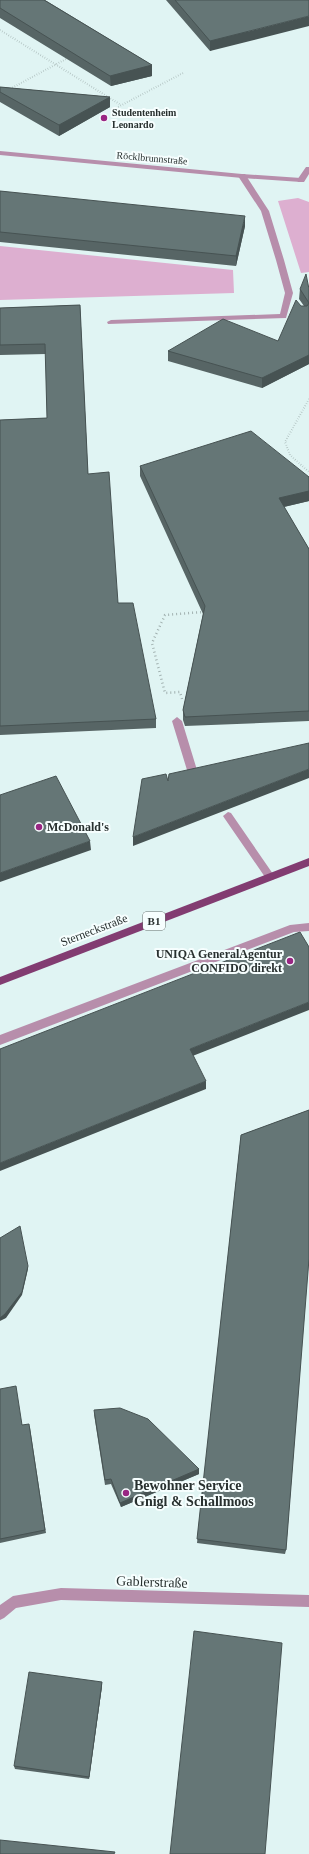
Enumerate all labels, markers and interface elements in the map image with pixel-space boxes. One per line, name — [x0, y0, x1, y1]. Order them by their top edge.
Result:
place label: Studentenheim Leonardo — [112, 107, 177, 130]
marker: Studentenheim Leonardo — [99, 113, 109, 123]
street label: Röcklbrunnstraße — [116, 149, 188, 167]
place label: McDonald's — [47, 820, 109, 834]
marker: McDonald's — [34, 822, 44, 832]
street label: Sterneckstraße — [59, 911, 129, 949]
road number: B1 — [143, 912, 165, 930]
place label: UNIQA GeneralAgentur CONFIDO direkt — [156, 947, 283, 975]
marker: UNIQA GeneralAgentur CONFIDO direkt — [285, 956, 295, 966]
place label: Bewohner Service Gnigl & Schallmoos — [134, 1478, 254, 1509]
marker: Bewohner Service Gnigl & Schallmoos — [121, 1488, 131, 1498]
street label: Gablerstraße — [116, 1573, 188, 1591]

